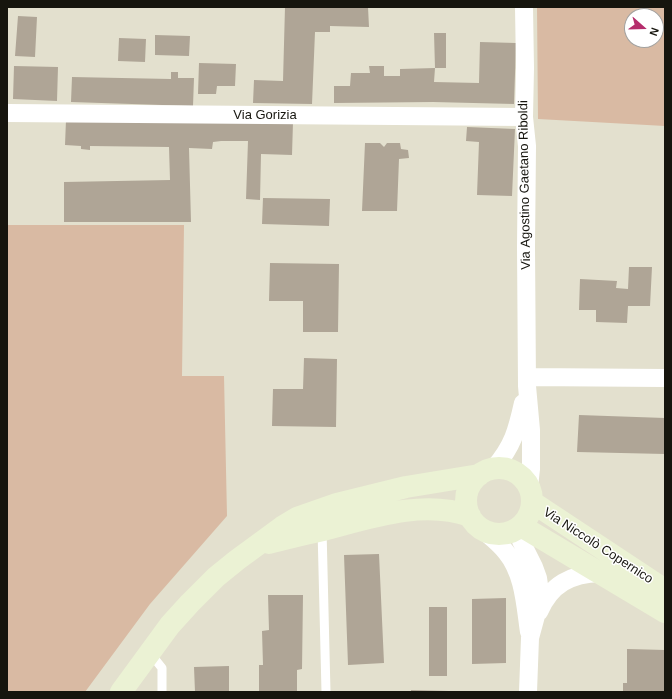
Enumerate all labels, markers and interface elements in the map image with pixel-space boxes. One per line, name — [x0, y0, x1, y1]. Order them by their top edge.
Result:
north arrow — [624, 8, 664, 48]
text: N — [647, 26, 661, 38]
street label: Via Agostino Gaetano Riboldi — [516, 100, 534, 270]
street label: Via Gorizia — [233, 107, 297, 123]
street label: Via Niccolò Copernico — [540, 505, 656, 587]

